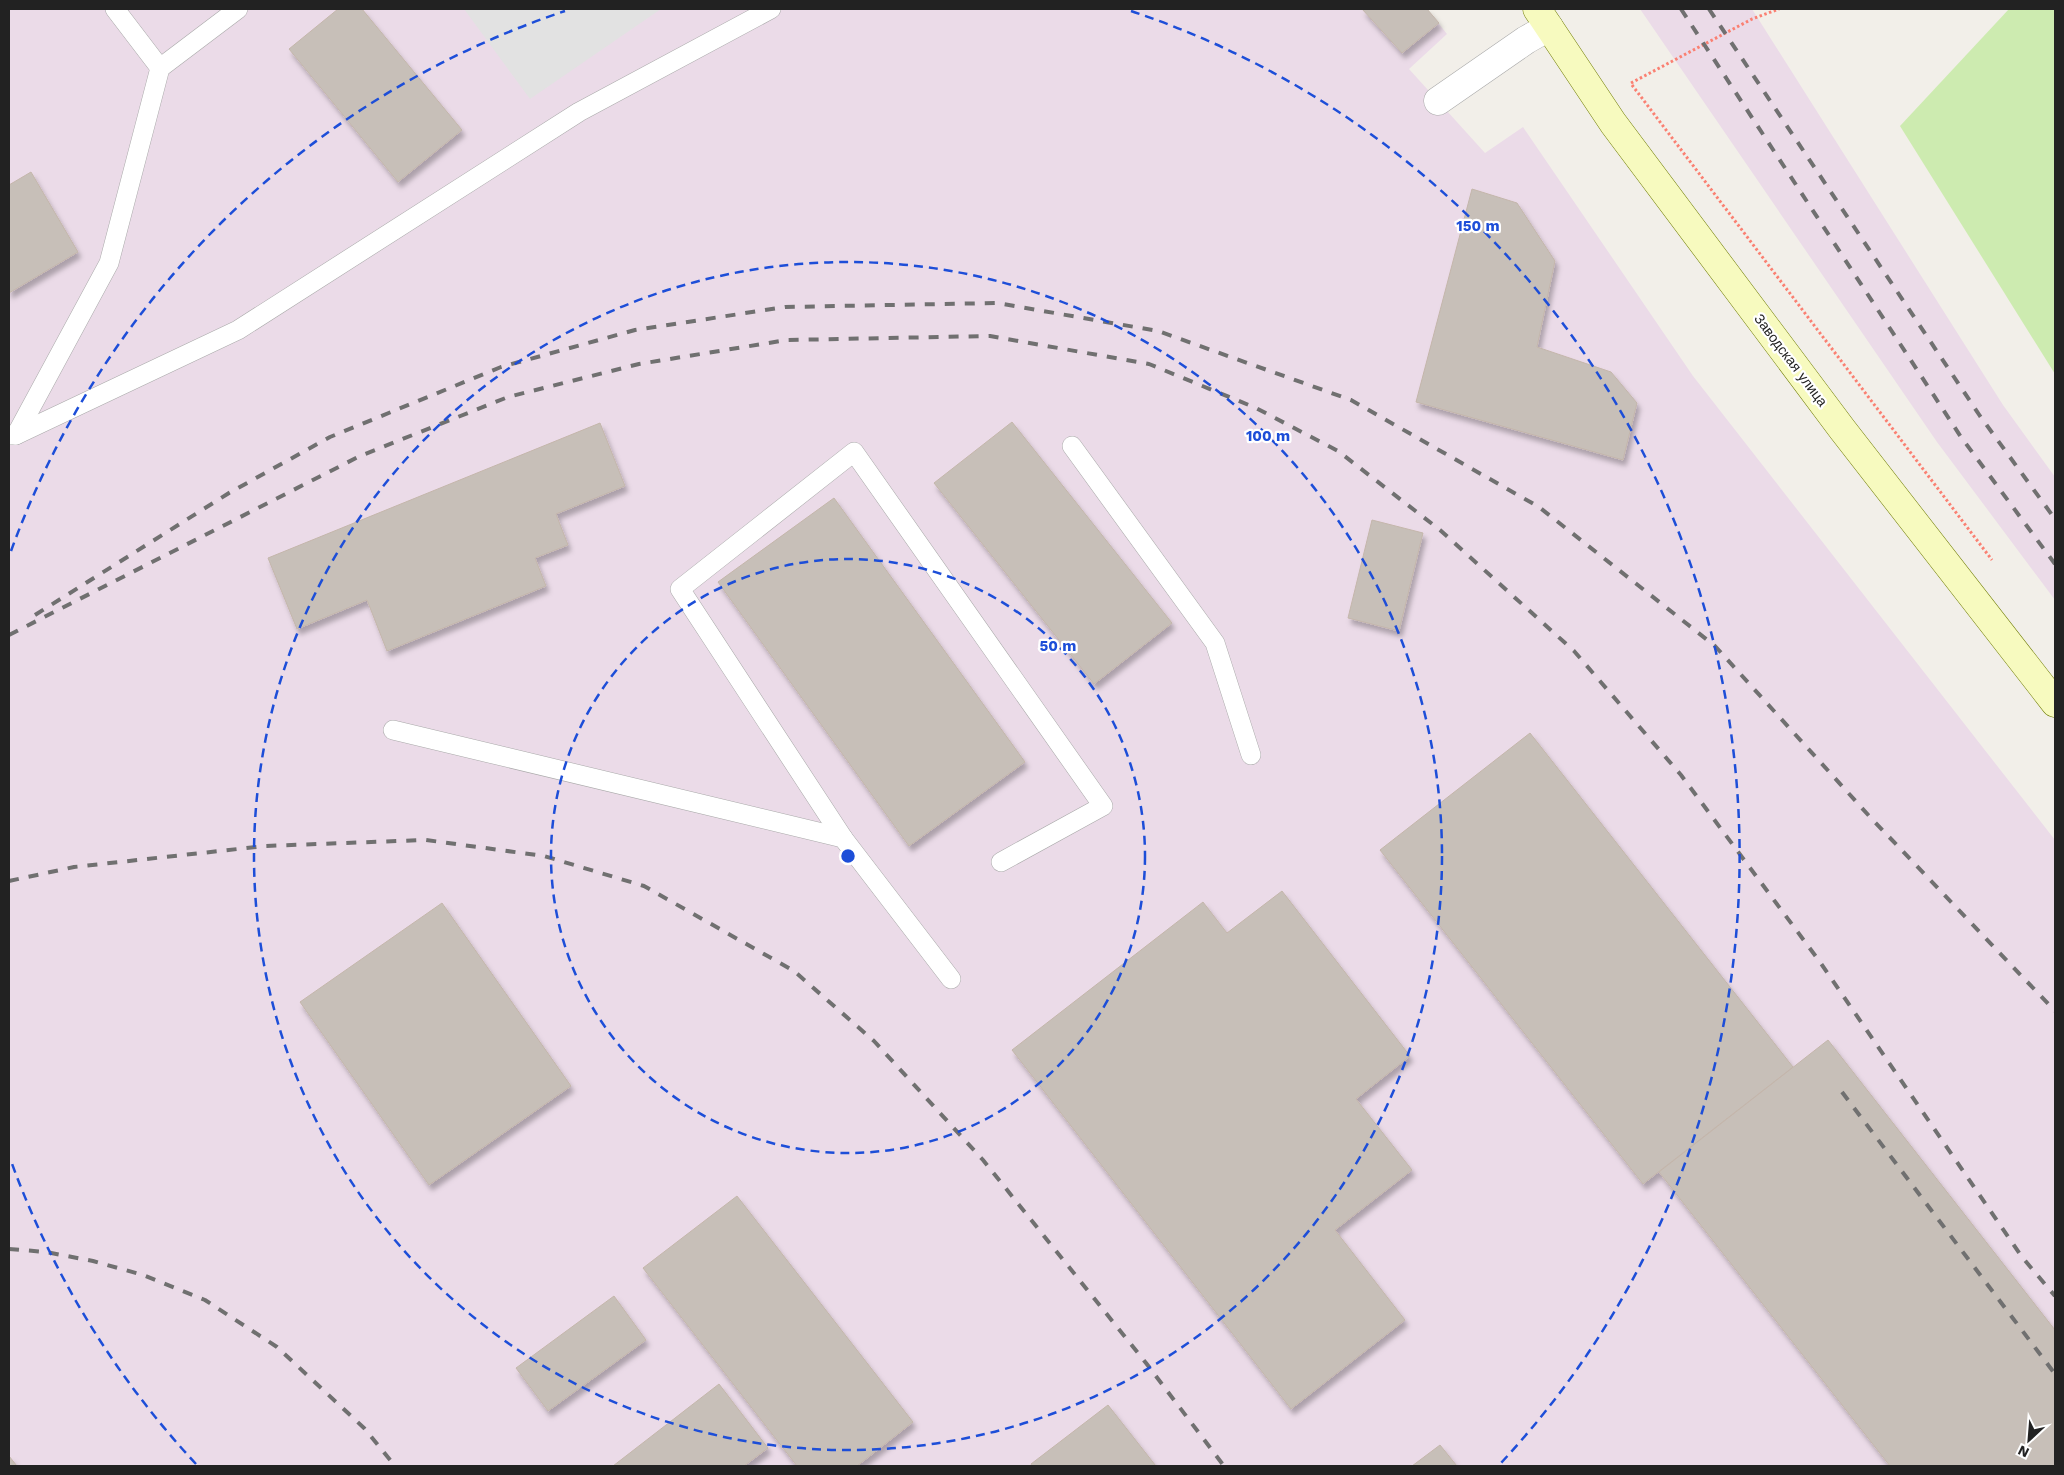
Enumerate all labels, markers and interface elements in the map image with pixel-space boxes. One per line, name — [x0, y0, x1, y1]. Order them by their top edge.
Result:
text: 150 m — [1456, 217, 1500, 235]
street label: Заводская улица — [1751, 311, 1831, 409]
text: 100 m — [1246, 427, 1290, 445]
text: 50 m — [1040, 637, 1076, 655]
centre of rings — [839, 847, 857, 865]
north arrow — [2004, 1415, 2054, 1465]
text: N — [2015, 1442, 2031, 1461]

